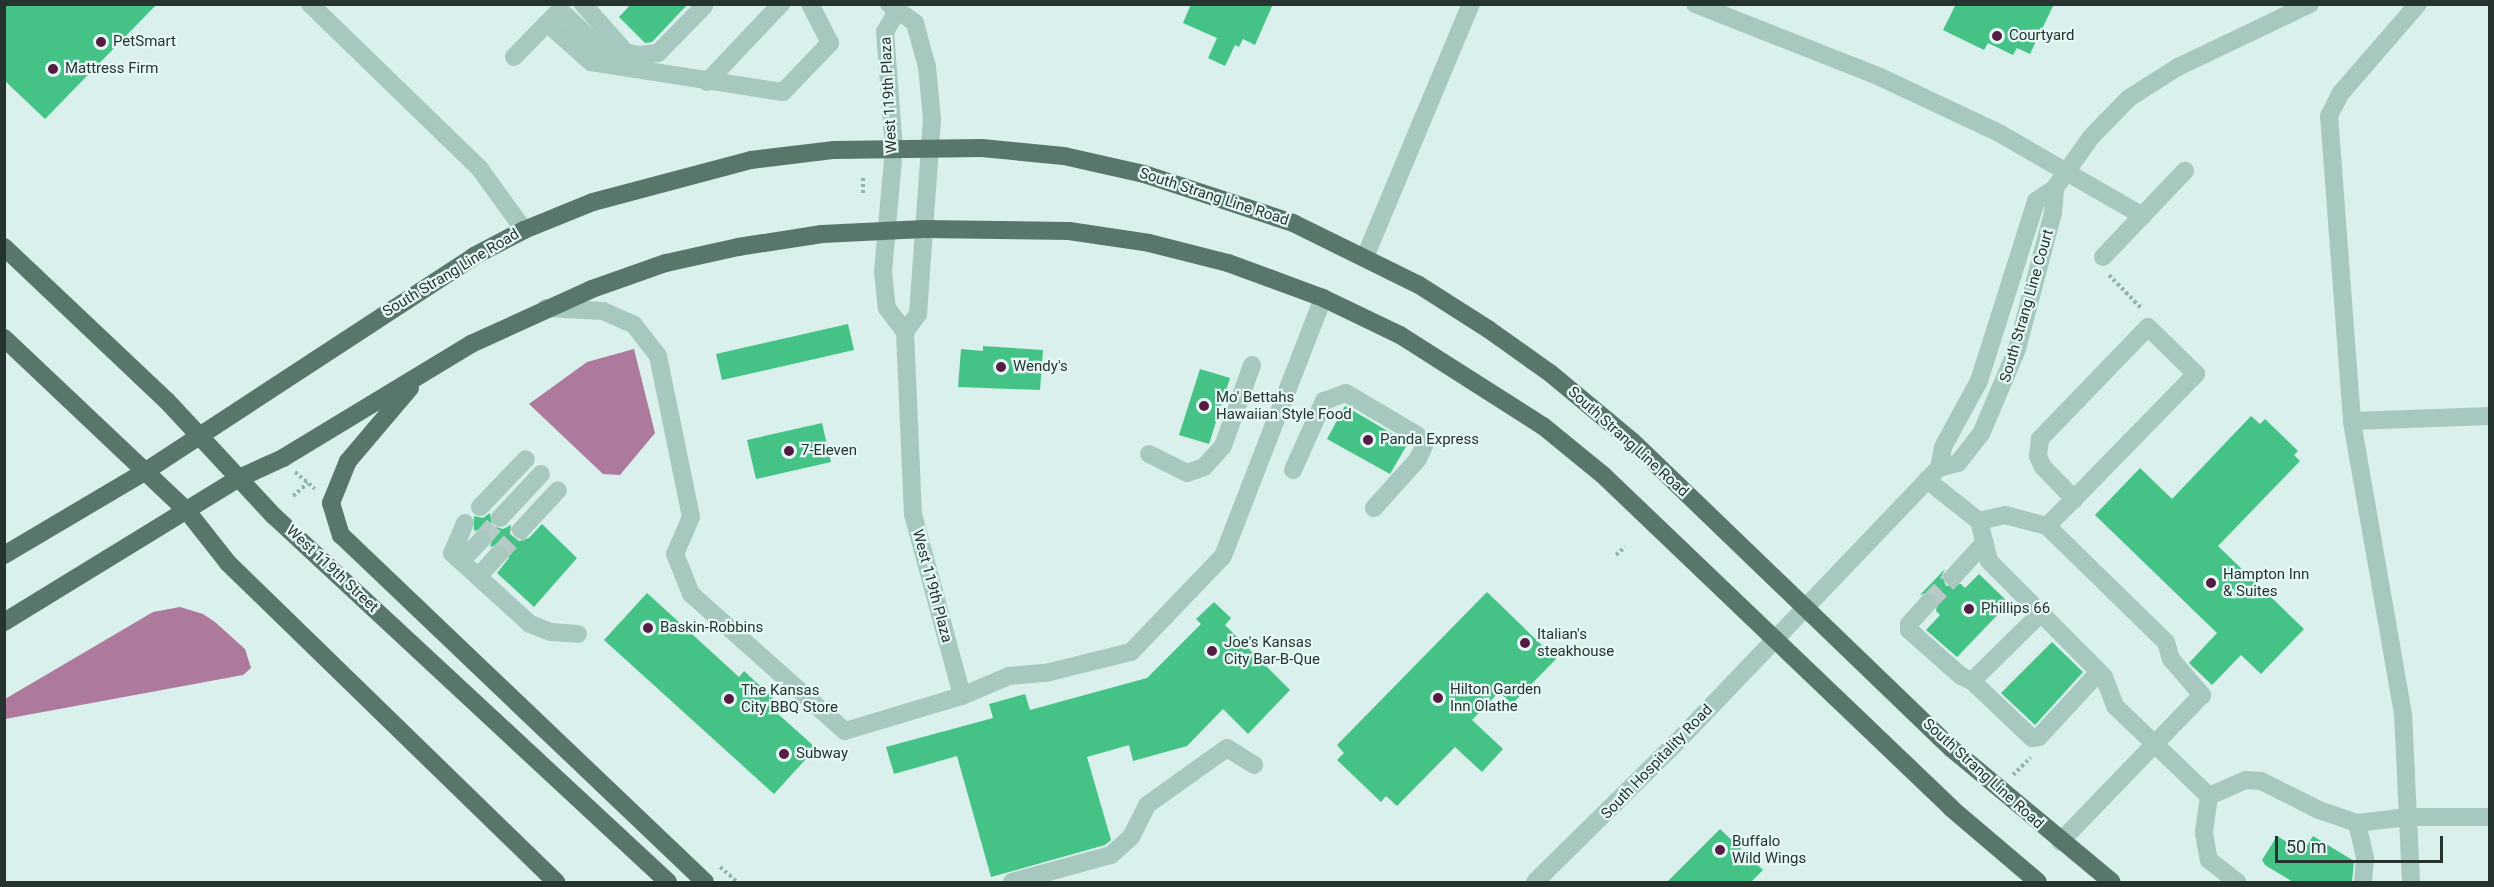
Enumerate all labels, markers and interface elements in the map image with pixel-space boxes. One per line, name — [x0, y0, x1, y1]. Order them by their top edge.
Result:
place label: Courtyard — [2009, 27, 2074, 45]
marker: Courtyard — [1990, 29, 2004, 43]
place label: PetSmart — [113, 33, 176, 51]
marker: PetSmart — [94, 35, 108, 49]
street label: West 119th Plaza — [877, 36, 901, 154]
place label: Mattress Firm — [65, 60, 158, 78]
marker: Mattress Firm — [46, 62, 60, 76]
street label: South Strang Line Road — [1137, 164, 1291, 230]
street label: South Strang Line Road — [380, 225, 522, 321]
street label: South Strang Line Court — [1997, 227, 2057, 385]
place label: Wendy's — [1013, 358, 1068, 376]
marker: Wendy's — [994, 360, 1008, 374]
street label: South Strang Line Road — [1564, 383, 1692, 501]
place label: Mo' Bettahs Hawaiian Style Food — [1216, 388, 1352, 423]
marker: Mo' Bettahs Hawaiian Style Food — [1197, 399, 1211, 413]
place label: Panda Express — [1380, 431, 1479, 449]
marker: Panda Express — [1361, 433, 1375, 447]
place label: 7-Eleven — [801, 442, 857, 460]
marker: 7-Eleven — [782, 444, 796, 458]
street label: West 119th Street — [282, 522, 382, 616]
street label: West 119th Plaza — [908, 527, 956, 645]
place label: Hampton Inn & Suites — [2223, 565, 2309, 600]
marker: Hampton Inn & Suites — [2204, 576, 2218, 590]
place label: Phillips 66 — [1981, 600, 2050, 618]
marker: Phillips 66 — [1962, 602, 1976, 616]
place label: Baskin-Robbins — [660, 619, 763, 637]
marker: Baskin-Robbins — [641, 621, 655, 635]
place label: Italian's steakhouse — [1537, 625, 1614, 660]
place label: Joe's Kansas City Bar-B-Que — [1224, 633, 1320, 668]
marker: Italian's steakhouse — [1518, 636, 1532, 650]
marker: Joe's Kansas City Bar-B-Que — [1205, 644, 1219, 658]
place label: Hilton Garden Inn Olathe — [1450, 680, 1541, 715]
place label: The Kansas City BBQ Store — [741, 681, 838, 716]
marker: Hilton Garden Inn Olathe — [1431, 691, 1445, 705]
marker: The Kansas City BBQ Store — [722, 692, 736, 706]
street label: South Hospitality Road — [1598, 701, 1716, 823]
street label: South Strang Line Road — [1919, 715, 2047, 833]
place label: Subway — [796, 745, 848, 763]
marker: Subway — [777, 747, 791, 761]
scale bar — [2278, 824, 2446, 862]
place label: Buffalo Wild Wings — [1732, 832, 1806, 867]
text: 50 m — [2286, 836, 2326, 857]
marker: Buffalo Wild Wings — [1713, 843, 1727, 857]

